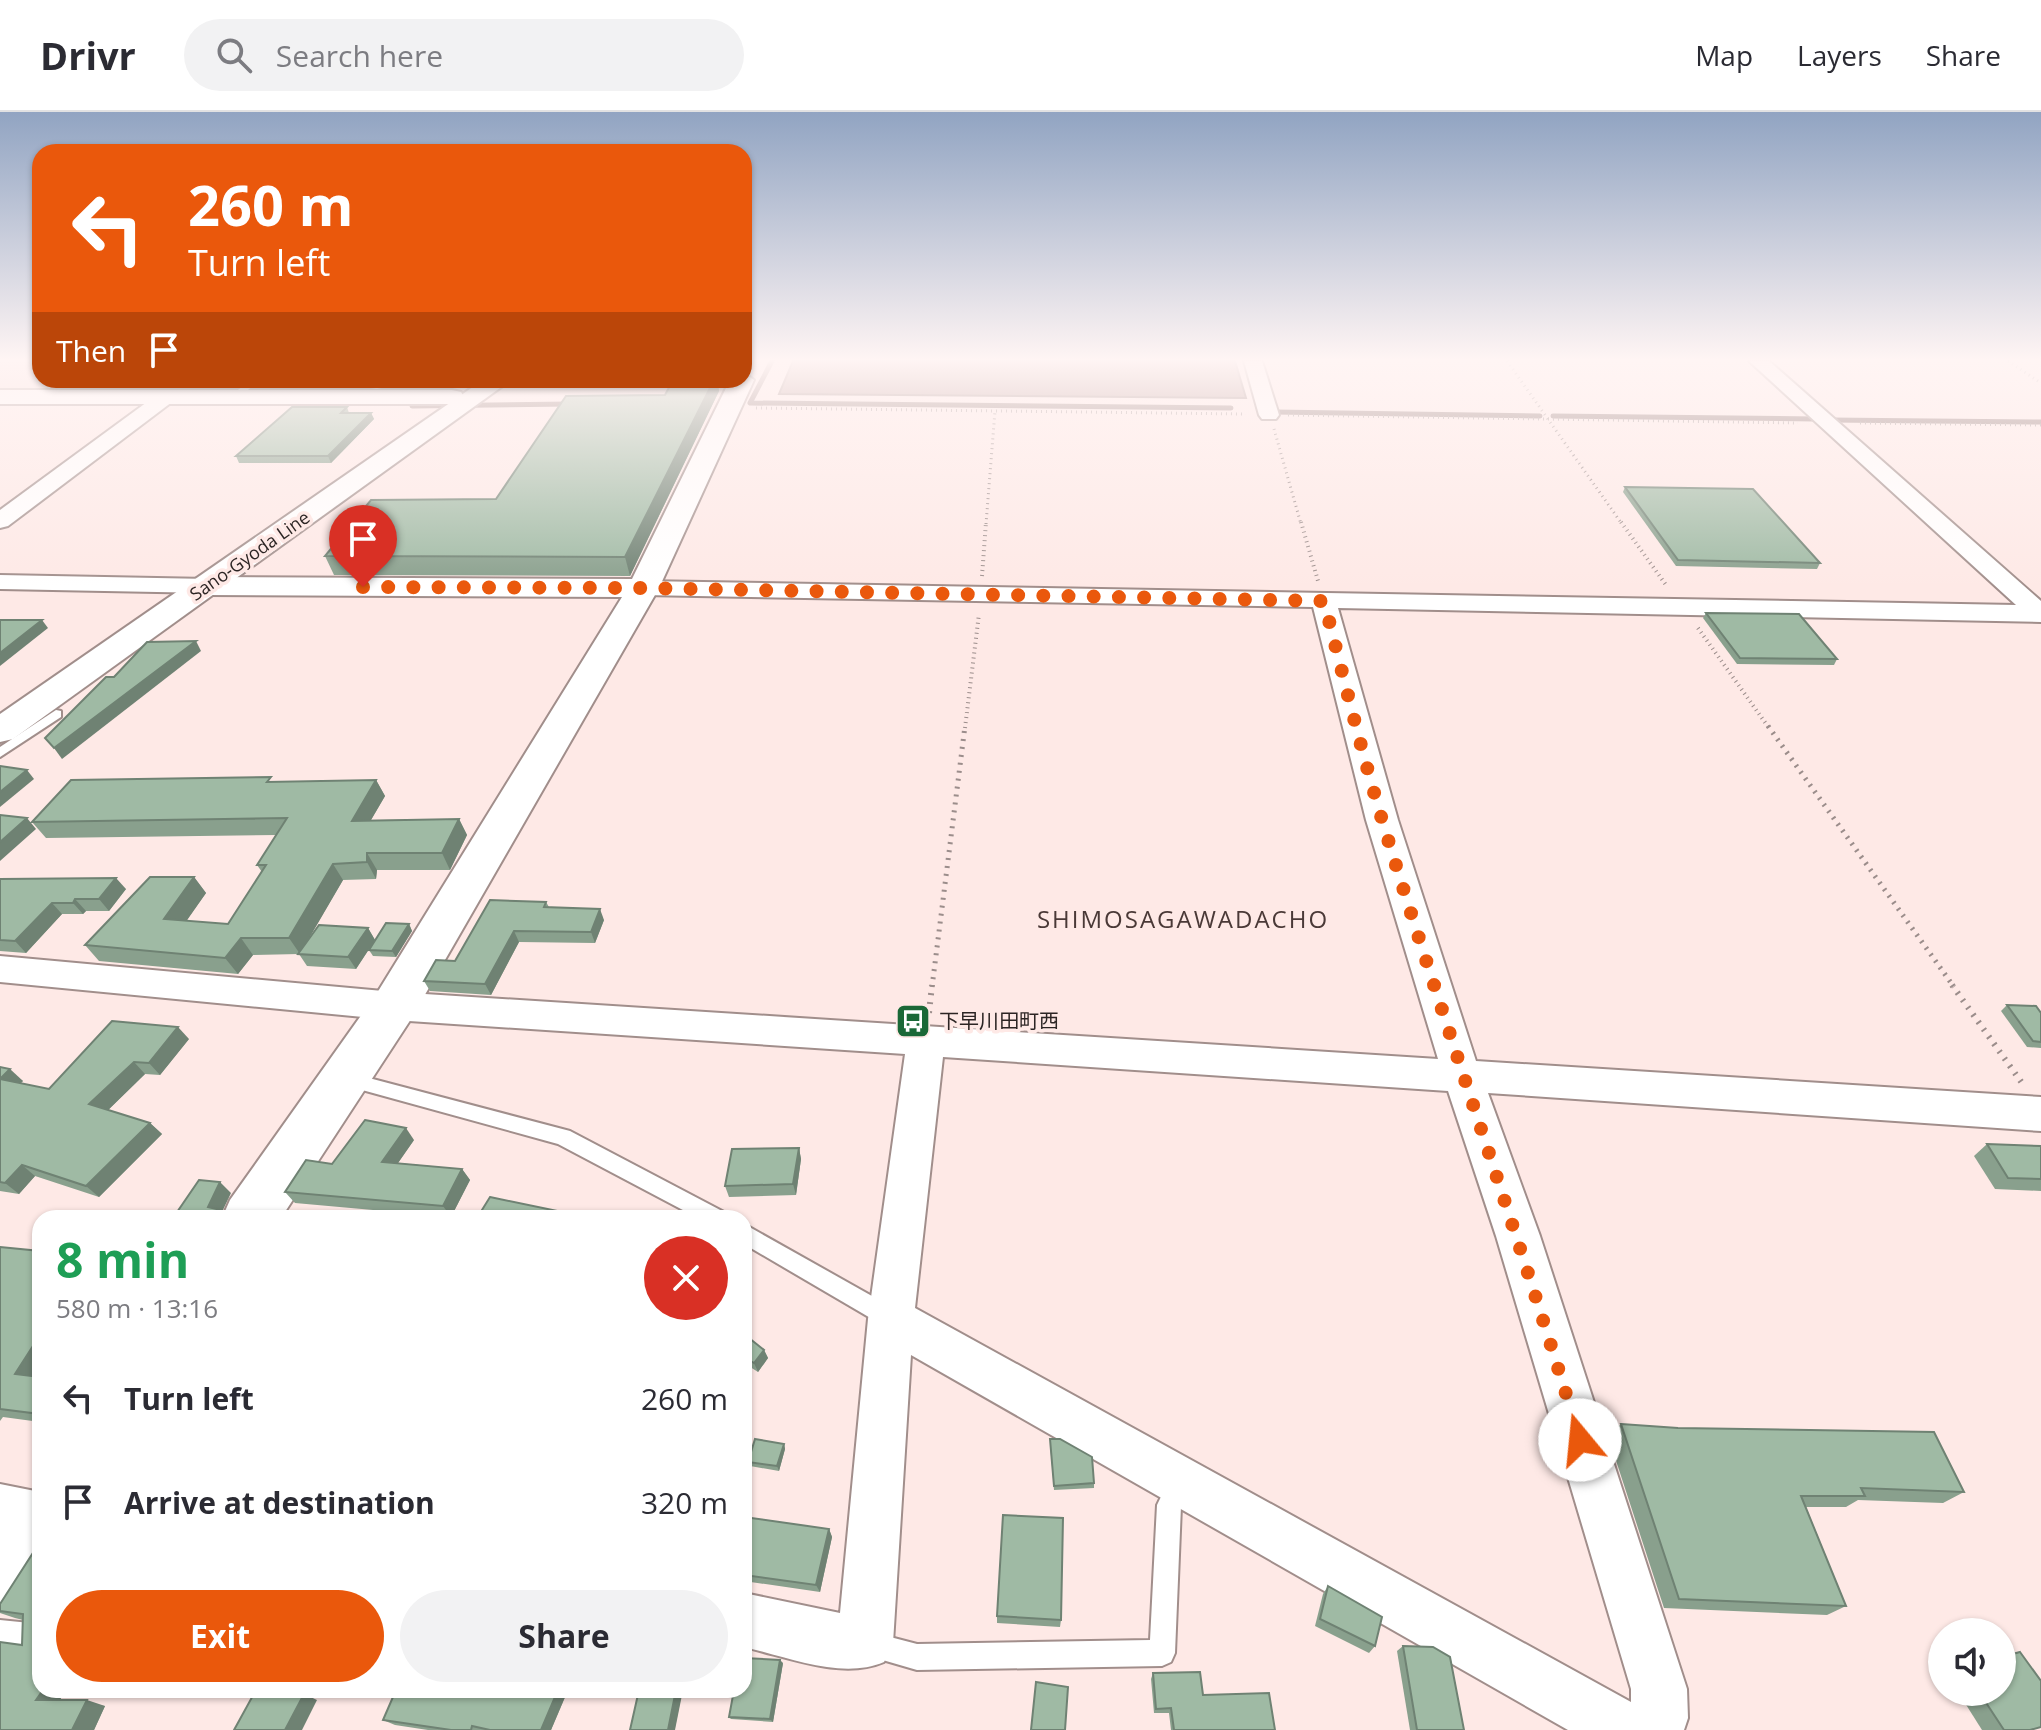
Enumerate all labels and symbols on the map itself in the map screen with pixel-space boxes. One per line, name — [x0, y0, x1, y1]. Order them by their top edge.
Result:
street label: Sano-Gyoda Line — [185, 505, 314, 606]
pin — [329, 505, 397, 587]
district label: SHIMOSAGAWADACHO — [1037, 902, 1329, 935]
bus stop icon: 下早川田町西 — [894, 1002, 932, 1040]
place label: 下早川田町西 — [939, 1007, 1059, 1034]
position arrow — [1538, 1398, 1622, 1482]

